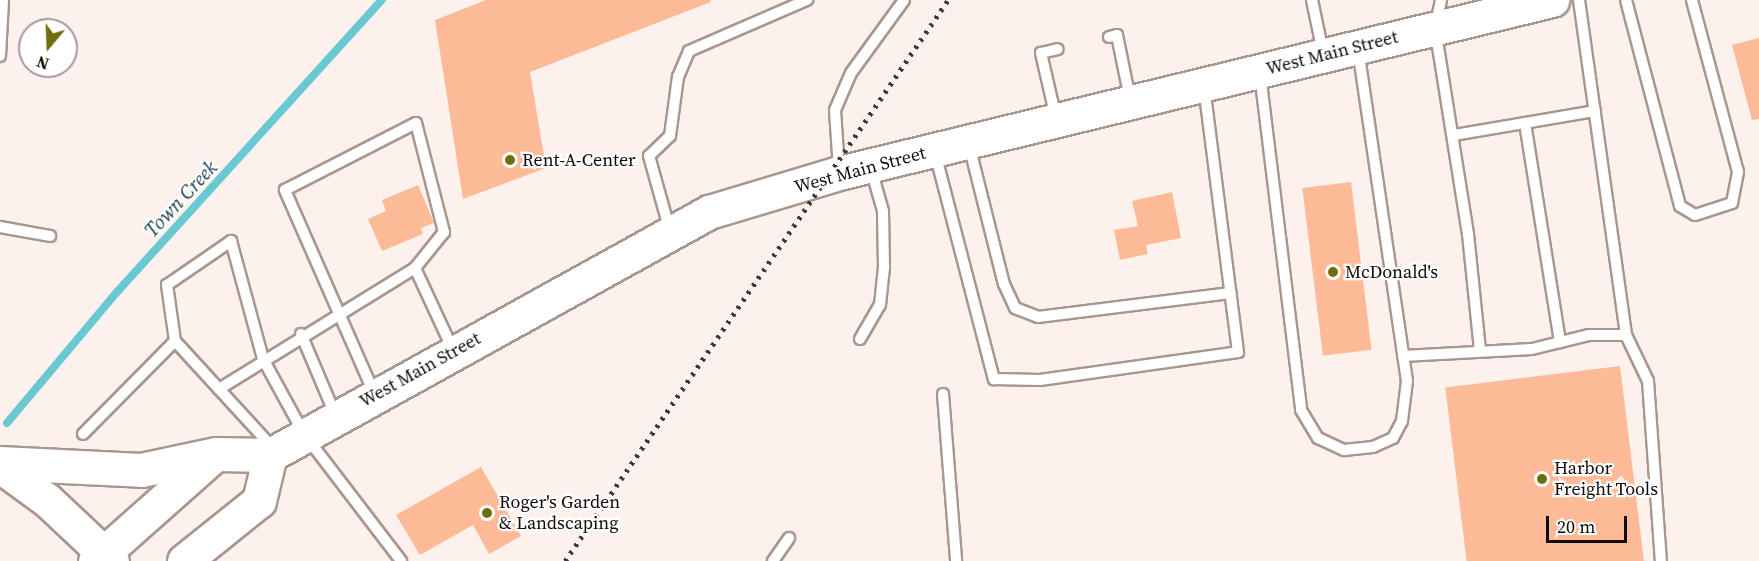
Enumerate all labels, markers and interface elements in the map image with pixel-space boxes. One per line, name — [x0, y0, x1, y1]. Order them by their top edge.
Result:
north arrow — [18, 18, 78, 78]
street label: West Main Street — [1264, 26, 1400, 80]
text: N — [34, 51, 52, 75]
street label: West Main Street — [792, 142, 928, 198]
place label: Rent-A-Center — [522, 149, 636, 171]
marker: Rent-A-Center — [503, 153, 517, 167]
water label: Town Creek — [140, 156, 222, 242]
place label: McDonald's — [1345, 261, 1438, 283]
marker: McDonald's — [1326, 265, 1340, 279]
street label: West Main Street — [356, 328, 484, 412]
place label: Harbor Freight Tools — [1554, 458, 1658, 500]
marker: Harbor Freight Tools — [1535, 472, 1549, 486]
place label: Roger's Garden & Landscaping — [499, 492, 620, 534]
scale bar — [1549, 504, 1630, 542]
marker: Roger's Garden & Landscaping — [480, 506, 494, 520]
text: 20 m — [1557, 514, 1595, 539]

